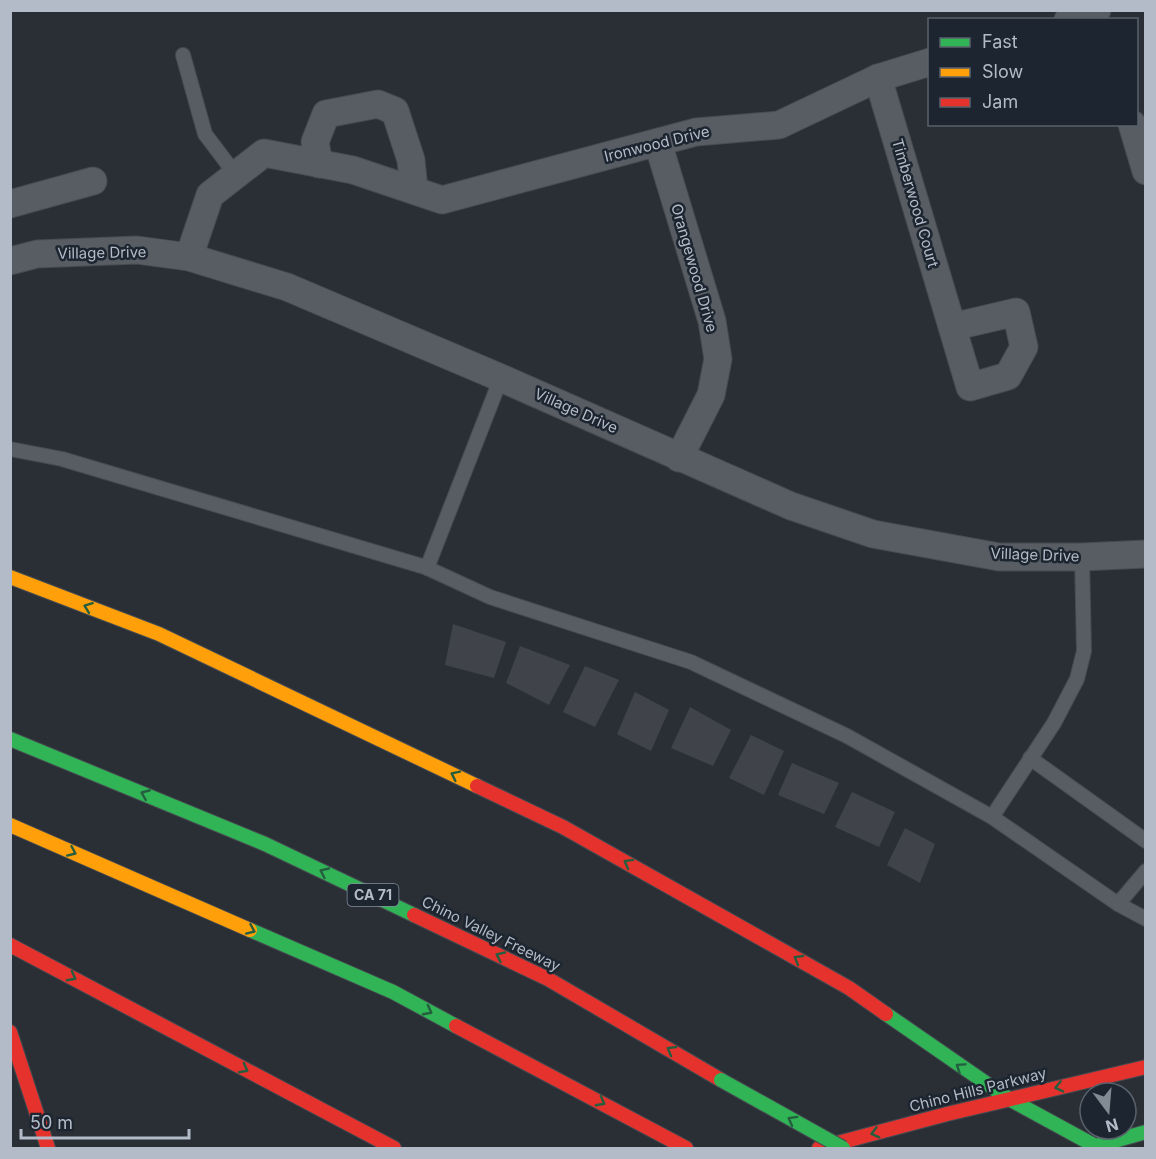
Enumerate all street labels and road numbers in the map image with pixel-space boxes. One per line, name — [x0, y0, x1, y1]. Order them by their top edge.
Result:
street label: Ironwood Drive — [602, 121, 712, 166]
street label: Timberwood Court — [888, 136, 943, 270]
street label: Orangewood Drive — [667, 201, 722, 334]
street label: Village Drive — [57, 242, 147, 263]
street label: Village Drive — [532, 384, 621, 437]
street label: Village Drive — [990, 543, 1080, 566]
road number: CA 71 — [348, 884, 398, 906]
street label: Chino Valley Freeway — [419, 892, 564, 976]
street label: Chino Hills Parkway — [907, 1063, 1049, 1116]

